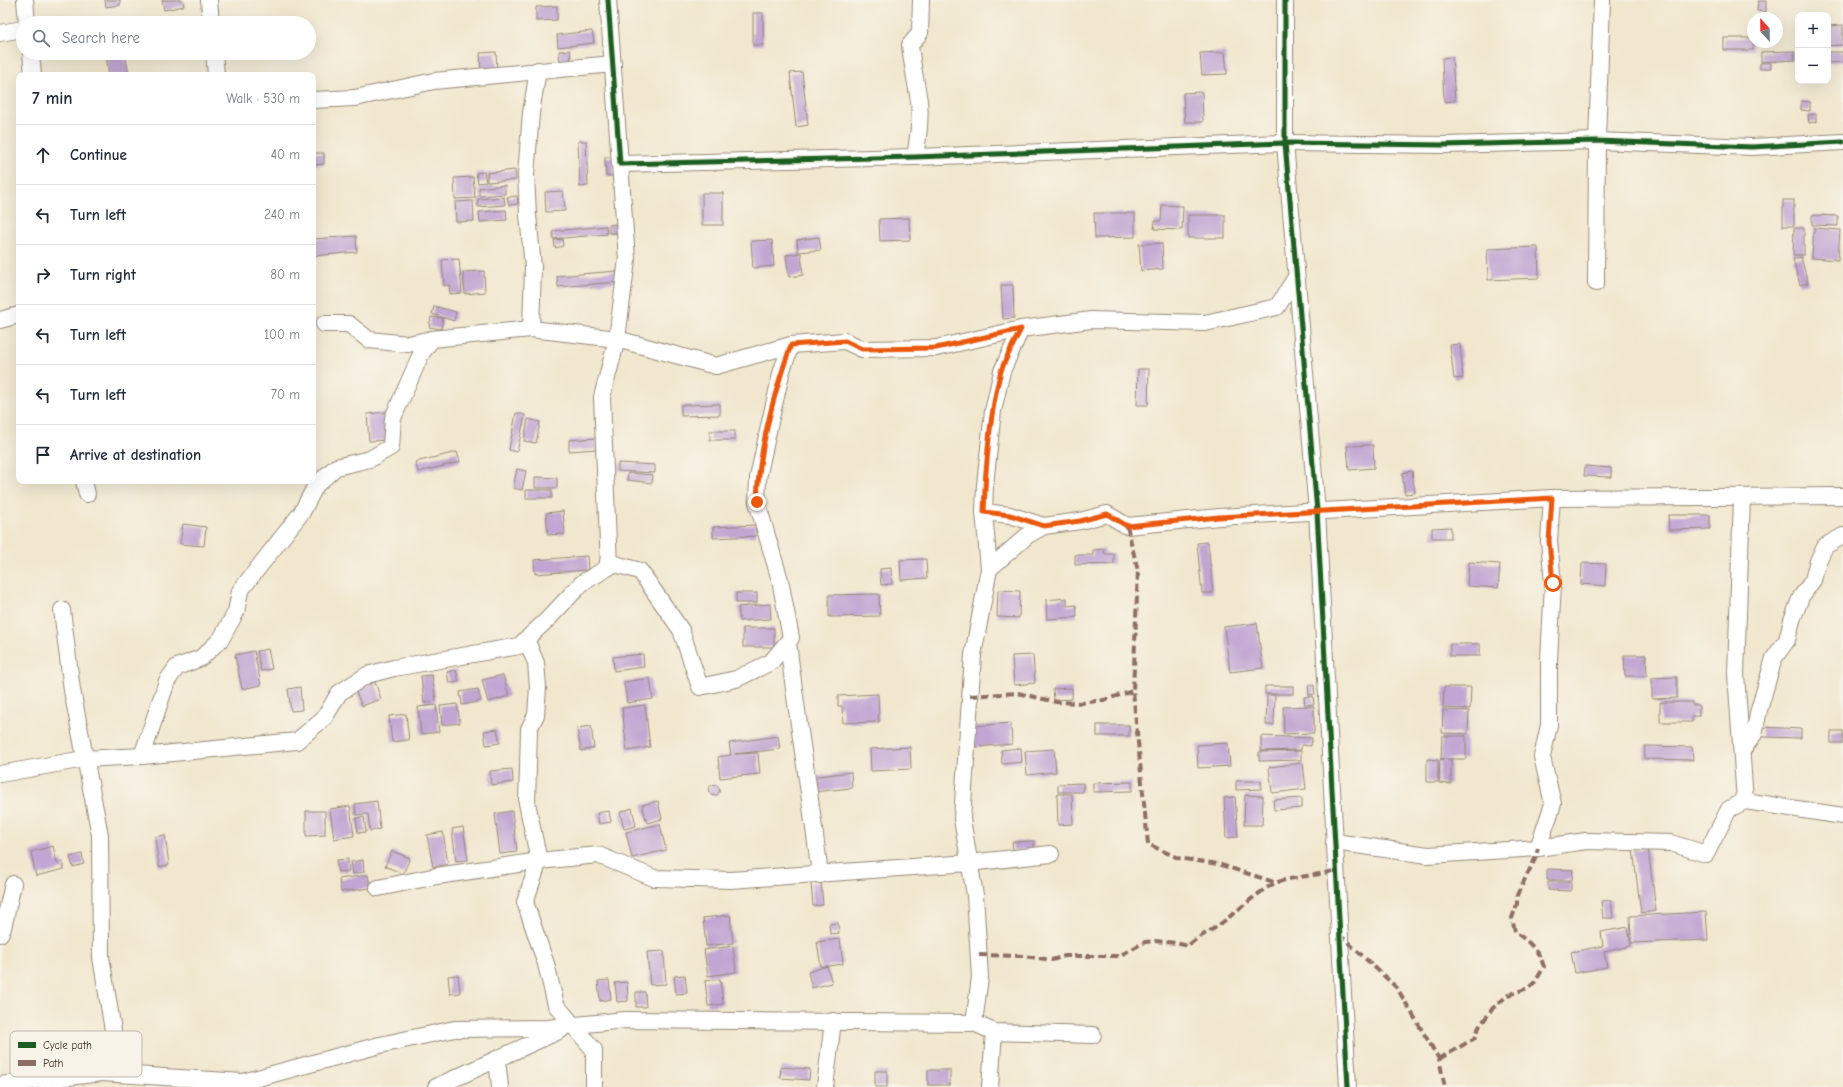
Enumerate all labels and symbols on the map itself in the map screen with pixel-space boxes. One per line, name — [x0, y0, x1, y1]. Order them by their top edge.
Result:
north arrow — [1747, 12, 1783, 48]
route end — [748, 493, 766, 511]
route start — [1544, 574, 1562, 592]
legend — [10, 1031, 142, 1077]
text: Cycle path — [43, 1039, 92, 1052]
text: Path — [43, 1057, 64, 1070]

